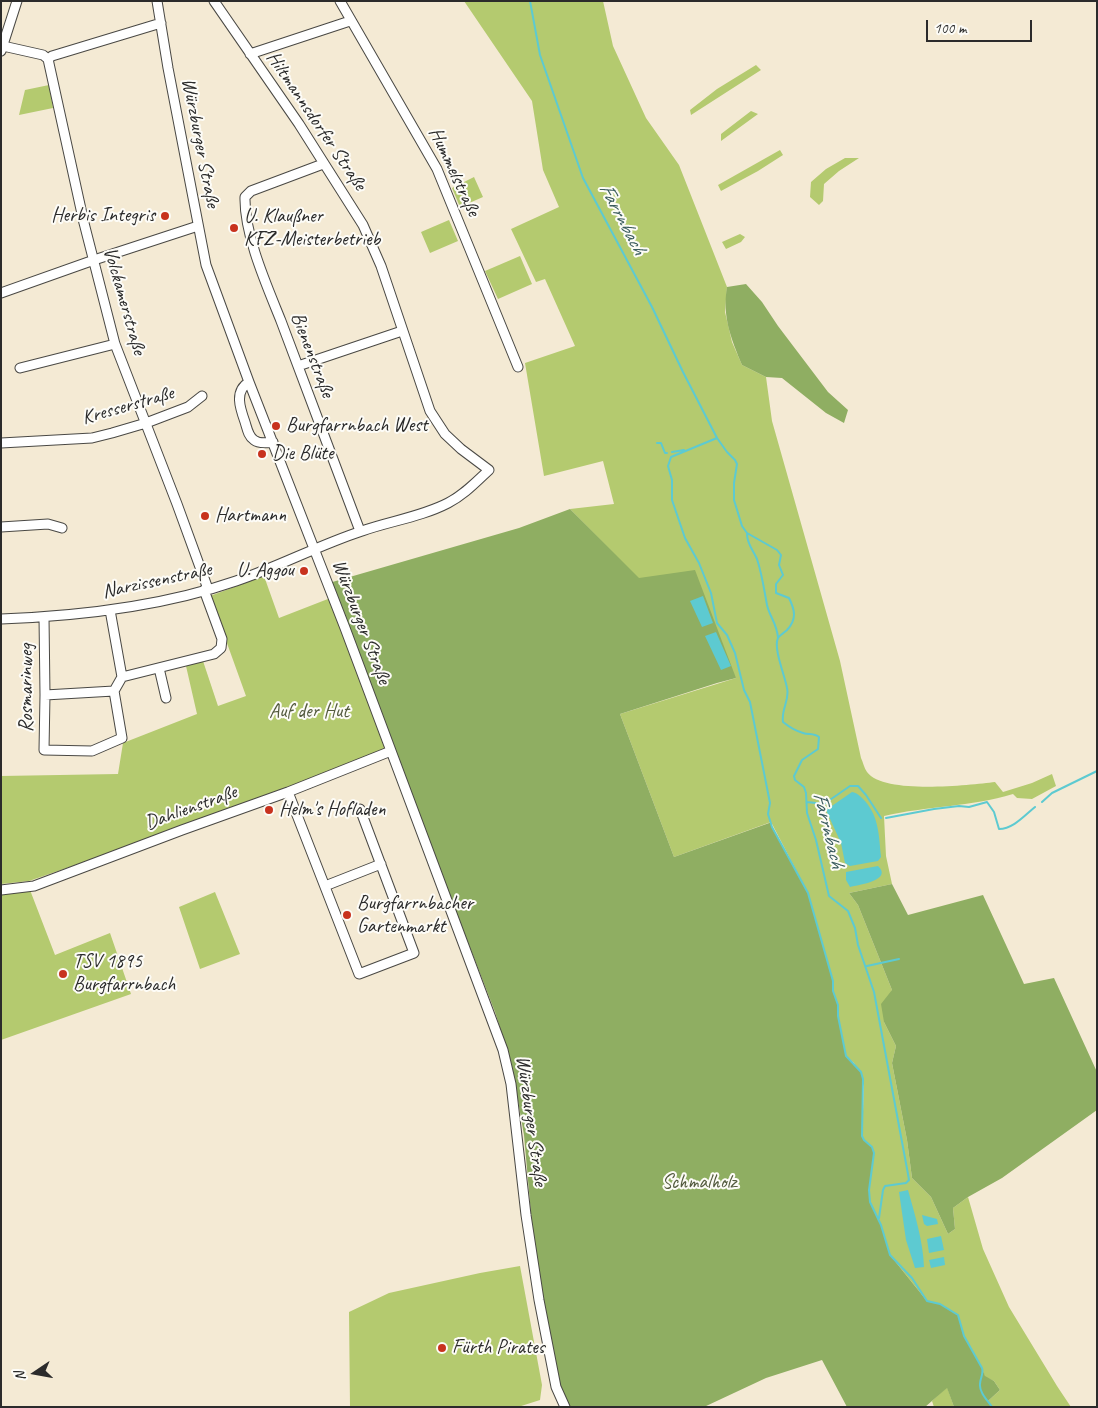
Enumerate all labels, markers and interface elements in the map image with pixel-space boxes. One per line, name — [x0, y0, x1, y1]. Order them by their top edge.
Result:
scale bar — [928, 10, 1034, 42]
text: 100 m — [934, 19, 966, 38]
street label: Hiltmannsdorfer Straße — [261, 47, 371, 195]
street label: Würzburger Straße — [176, 76, 224, 210]
street label: Hummelstraße — [423, 124, 485, 220]
water label: Farrnbach — [593, 179, 651, 259]
place label: Herbis Integris — [51, 204, 155, 228]
place label: U. Klaußner KFZ-Meisterbetrieb — [244, 205, 380, 252]
marker: Herbis Integris — [159, 210, 171, 222]
marker: U. Klaußner KFZ-Meisterbetrieb — [228, 222, 240, 234]
street label: Volckamerstraße — [97, 244, 151, 358]
street label: Bienenstraße — [285, 309, 339, 401]
street label: Kresserstraße — [79, 381, 177, 431]
place label: Burgfarrnbach West — [286, 414, 428, 438]
marker: Burgfarrnbach West — [270, 420, 282, 432]
place label: Die Blüte — [272, 442, 333, 466]
marker: Die Blüte — [256, 448, 268, 460]
place label: Hartmann — [215, 504, 286, 528]
marker: Hartmann — [199, 510, 211, 522]
street label: Würzburger Straße — [326, 556, 396, 688]
street label: Narzissenstraße — [100, 558, 214, 604]
place label: U. Aggou — [237, 559, 294, 583]
marker: U. Aggou — [298, 565, 310, 577]
street label: Rosmarinweg — [15, 644, 39, 732]
park label: Auf der Hut — [269, 700, 349, 724]
street label: Dahlienstraße — [142, 780, 240, 836]
water label: Farrnbach — [806, 790, 850, 870]
place label: Helm's Hofladen — [279, 798, 385, 822]
marker: Helm's Hofladen — [263, 804, 275, 816]
place label: Burgfarrnbacher Gartenmarkt — [357, 892, 473, 939]
marker: Burgfarrnbacher Gartenmarkt — [341, 909, 353, 921]
place label: TSV 1895 Burgfarrnbach — [73, 950, 175, 997]
marker: TSV 1895 Burgfarrnbach — [57, 968, 69, 980]
street label: Würzburger Straße — [510, 1054, 552, 1188]
park label: Schmalholz — [662, 1171, 736, 1195]
place label: Fürth Pirates — [452, 1336, 545, 1360]
marker: Fürth Pirates — [436, 1342, 448, 1354]
north arrow — [10, 1348, 60, 1398]
text: N — [11, 1370, 29, 1382]

